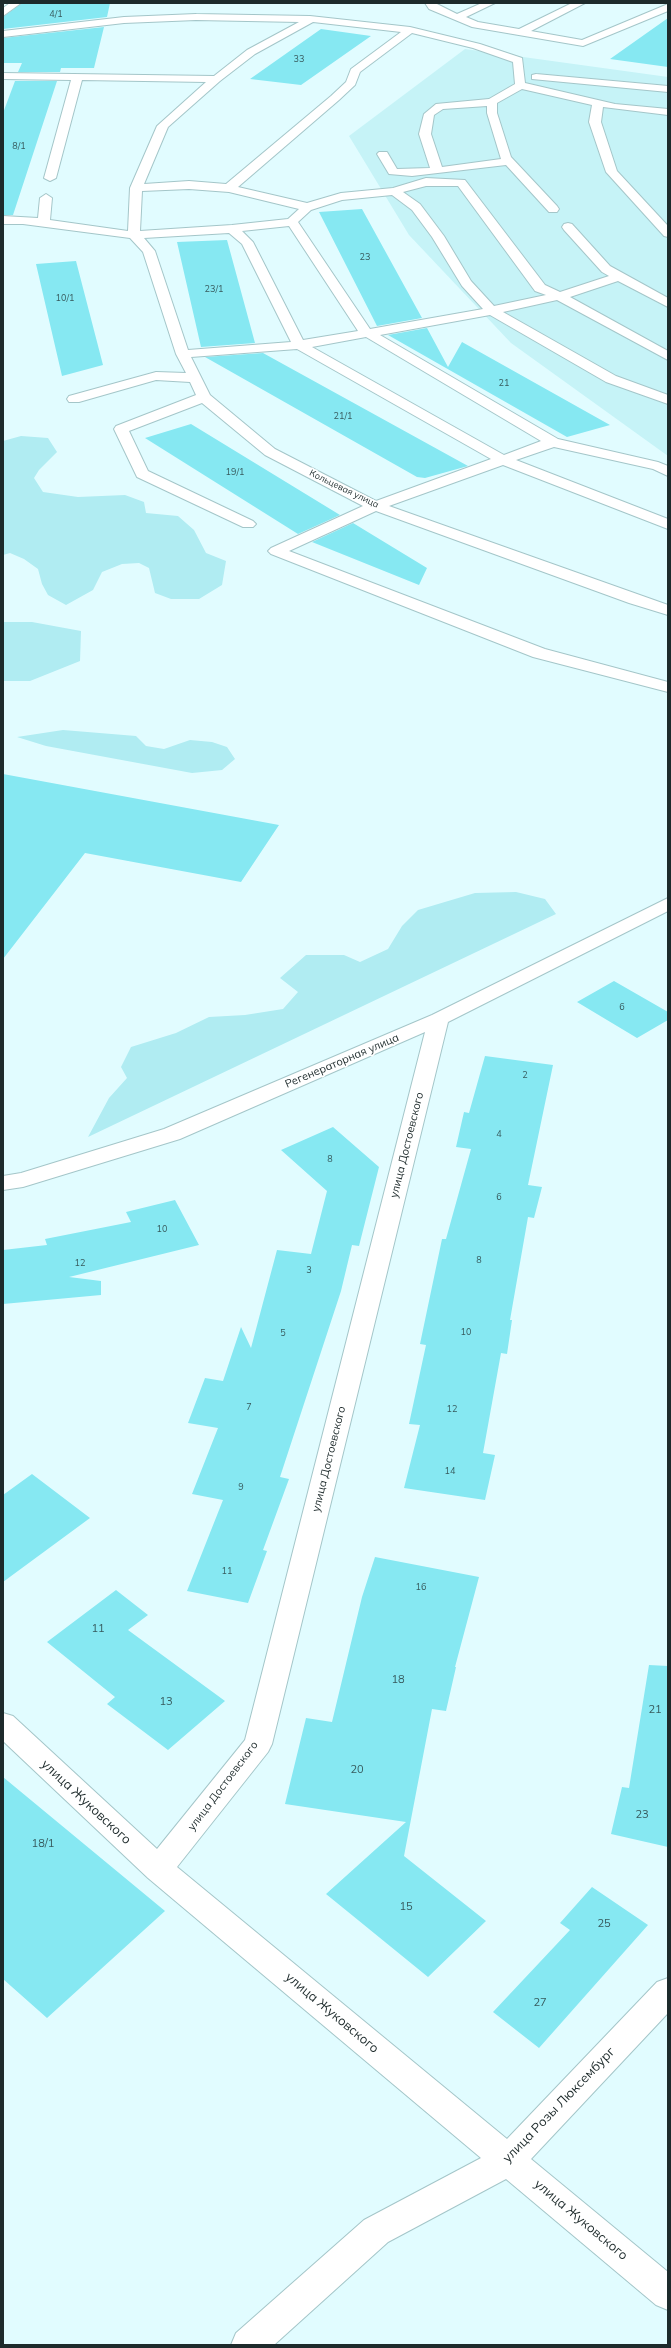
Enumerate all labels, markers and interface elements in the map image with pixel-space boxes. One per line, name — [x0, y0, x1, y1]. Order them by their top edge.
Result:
house number: 4/1 — [49, 9, 63, 19]
house number: 33 — [294, 54, 304, 64]
house number: 8/1 — [12, 141, 26, 151]
house number: 23 — [360, 252, 370, 262]
house number: 23/1 — [205, 284, 223, 294]
house number: 10/1 — [56, 293, 74, 303]
house number: 21 — [499, 378, 509, 388]
house number: 21/1 — [334, 411, 352, 421]
house number: 19/1 — [226, 467, 244, 477]
street label: Кольцевая улица — [308, 468, 380, 510]
house number: 6 — [619, 1002, 625, 1012]
street label: Регенераторная улица — [283, 1031, 401, 1091]
house number: 2 — [522, 1070, 528, 1080]
street label: улица Достоевского — [387, 1091, 427, 1199]
house number: 4 — [496, 1129, 502, 1139]
house number: 8 — [327, 1154, 333, 1164]
house number: 6 — [496, 1192, 502, 1202]
house number: 10 — [157, 1224, 167, 1234]
house number: 8 — [476, 1255, 482, 1265]
house number: 12 — [75, 1258, 85, 1268]
house number: 3 — [306, 1265, 312, 1275]
house number: 10 — [461, 1327, 471, 1337]
house number: 5 — [280, 1328, 286, 1338]
house number: 7 — [246, 1402, 252, 1412]
house number: 12 — [447, 1404, 457, 1414]
street label: улица Достоевского — [309, 1405, 349, 1513]
house number: 14 — [445, 1466, 455, 1476]
house number: 9 — [238, 1482, 244, 1492]
house number: 11 — [222, 1566, 232, 1576]
house number: 16 — [416, 1582, 426, 1592]
house number: 11 — [91, 1622, 105, 1636]
house number: 18 — [391, 1673, 405, 1687]
house number: 13 — [159, 1695, 173, 1709]
house number: 21 — [648, 1703, 662, 1717]
street label: улица Достоевского — [185, 1739, 261, 1833]
street label: улица Жуковского — [38, 1756, 134, 1848]
house number: 20 — [350, 1763, 364, 1777]
house number: 23 — [635, 1808, 649, 1822]
house number: 18/1 — [32, 1837, 54, 1851]
house number: 15 — [399, 1900, 413, 1914]
house number: 25 — [597, 1917, 611, 1931]
street label: улица Жуковского — [282, 1969, 382, 2057]
house number: 27 — [533, 1996, 547, 2010]
street label: улица Розы Люксембург — [500, 2044, 618, 2166]
street label: улица Жуковского — [531, 2176, 631, 2264]

